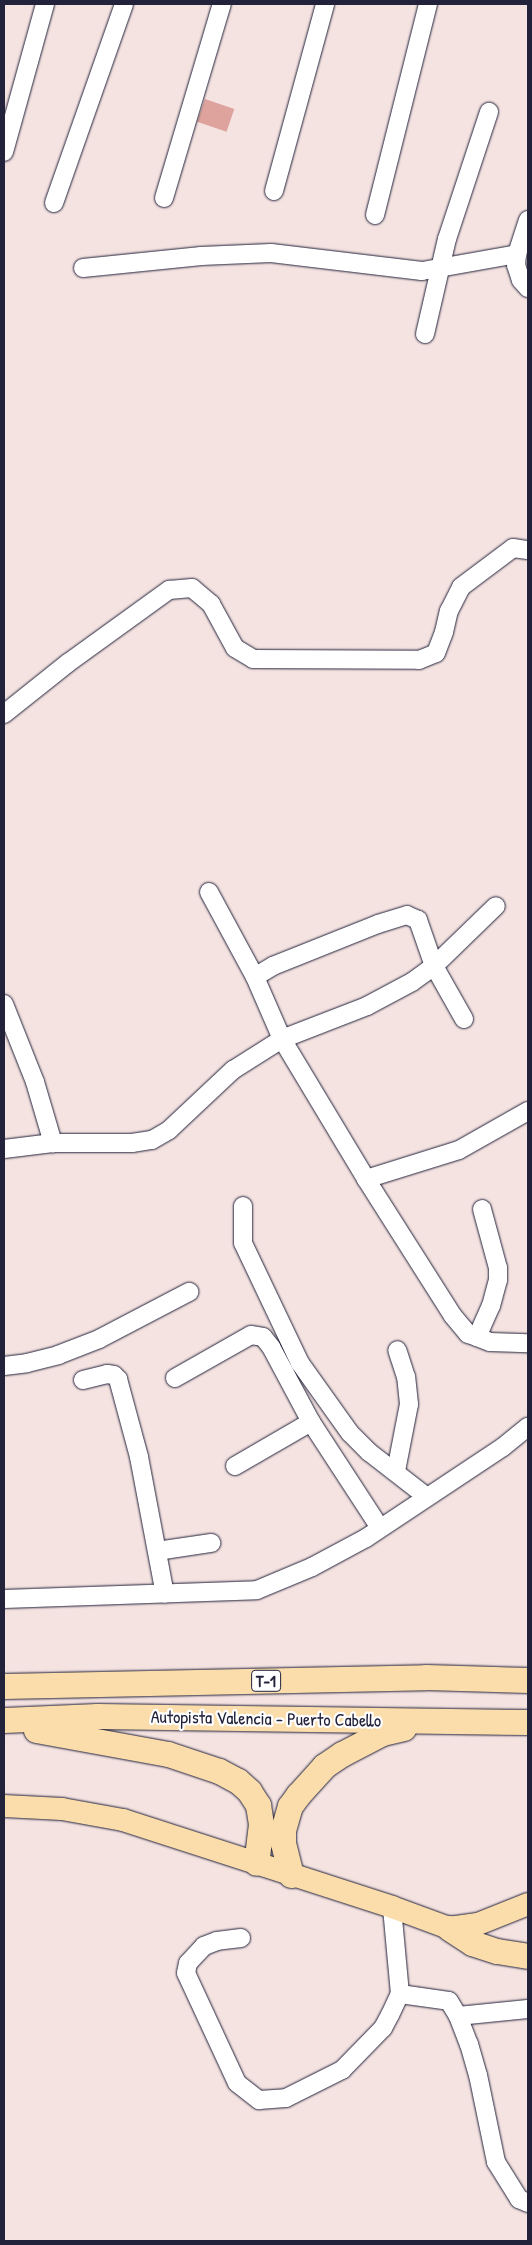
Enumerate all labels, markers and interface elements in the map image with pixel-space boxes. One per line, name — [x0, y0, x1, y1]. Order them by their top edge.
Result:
road number: T-1 — [251, 1668, 281, 1694]
street label: Autopista Valencia - Puerto Cabello — [151, 1706, 381, 1732]

